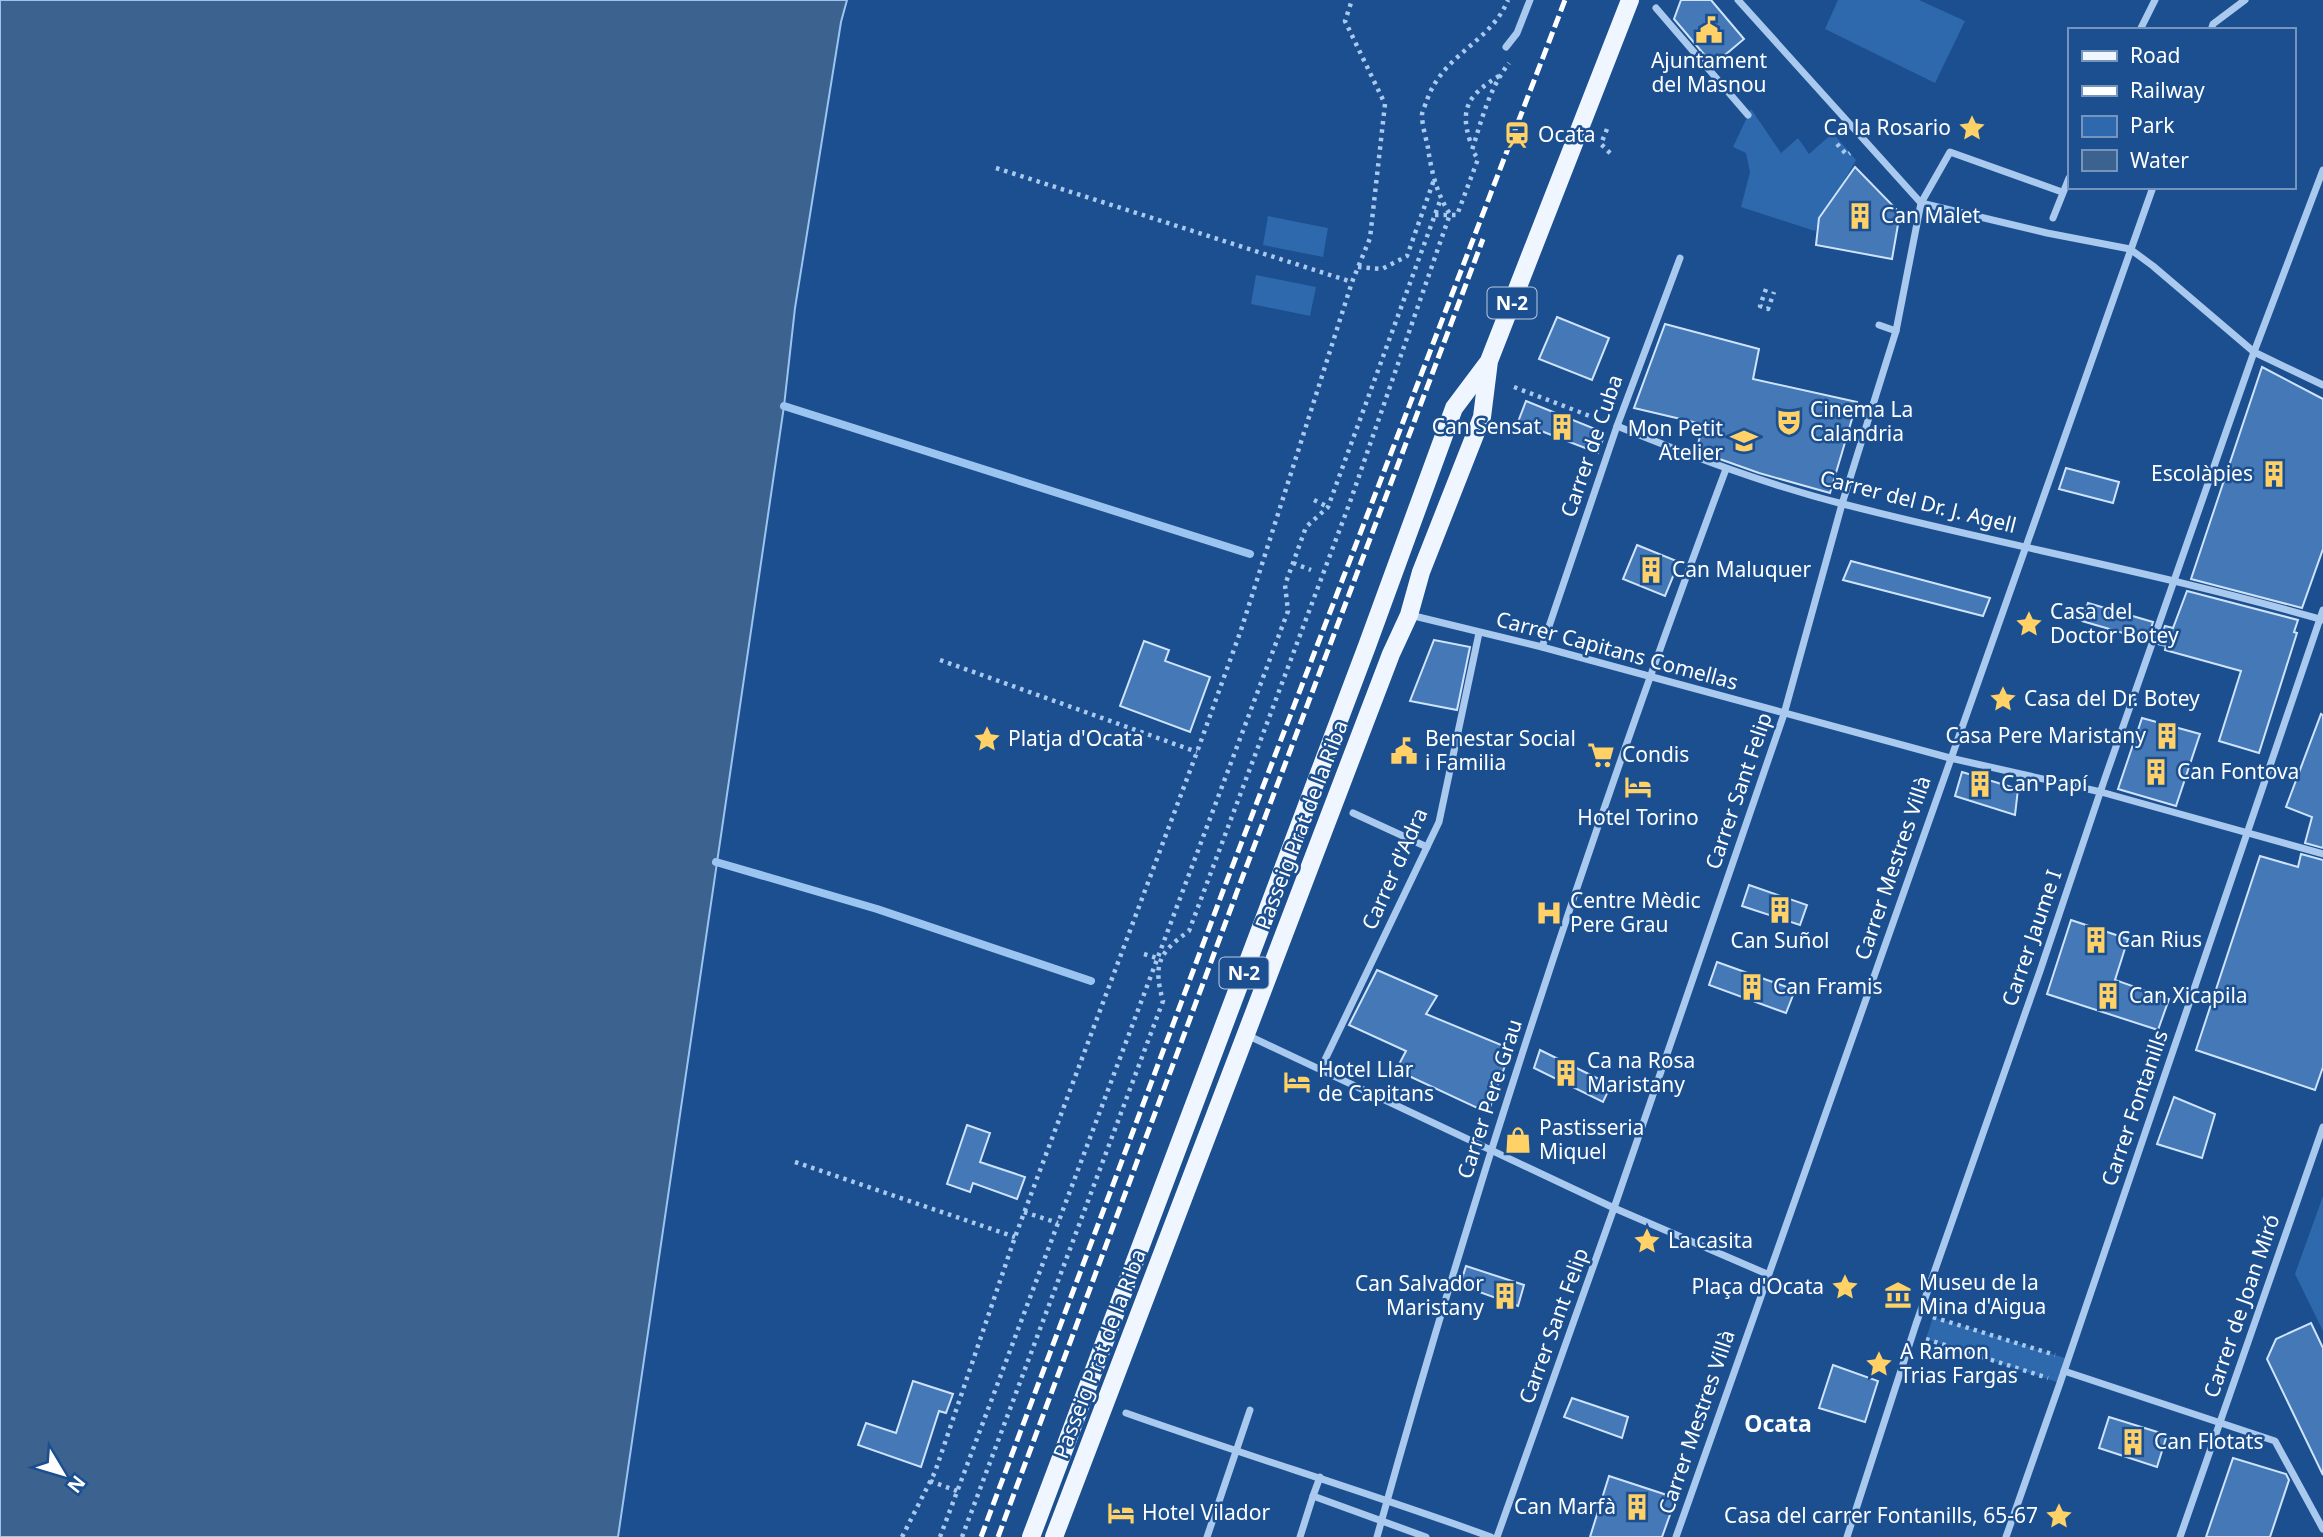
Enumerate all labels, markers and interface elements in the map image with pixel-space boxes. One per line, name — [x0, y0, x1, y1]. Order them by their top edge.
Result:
public building icon: Ajuntament del Masnou — [1694, 15, 1724, 45]
legend — [2068, 28, 2295, 189]
text: Road — [2130, 41, 2180, 69]
place label: Ajuntament del Masnou — [1651, 46, 1768, 98]
text: Railway — [2130, 76, 2205, 104]
text: Park — [2130, 111, 2175, 139]
place label: Ca la Rosario — [1823, 113, 1951, 141]
place icon: Ca la Rosario — [1957, 113, 1987, 143]
station icon: Ocata — [1502, 120, 1532, 150]
place label: Ocata — [1538, 120, 1596, 148]
text: Water — [2130, 146, 2189, 174]
building icon: Can Malet — [1845, 201, 1875, 231]
place label: Can Malet — [1881, 201, 1981, 229]
road number: N-2 — [1488, 288, 1536, 318]
street label: Carrer de Cuba — [1554, 371, 1629, 521]
place label: Cinema La Calandria — [1810, 395, 1913, 447]
theatre icon: Cinema La Calandria — [1774, 407, 1804, 437]
place label: Can Sensat — [1432, 412, 1541, 440]
building icon: Can Sensat — [1547, 412, 1577, 442]
place label: Mon Petit Atelier — [1628, 414, 1723, 466]
school or university icon: Mon Petit Atelier — [1729, 426, 1759, 456]
place label: Escolàpies — [2151, 459, 2253, 487]
building icon: Escolàpies — [2259, 459, 2289, 489]
street label: Carrer del Dr. J. Agell — [1817, 463, 2019, 539]
building icon: Can Maluquer — [1636, 555, 1666, 585]
place label: Can Maluquer — [1672, 555, 1811, 583]
place label: Casa del Doctor Botey — [2050, 597, 2179, 649]
street label: Carrer Capitans Comellas — [1493, 604, 1741, 696]
place icon: Casa del Doctor Botey — [2014, 609, 2044, 639]
place icon: Casa del Dr. Botey — [1988, 684, 2018, 714]
place label: Casa del Dr. Botey — [2024, 684, 2200, 712]
street label: Carrer Sant Felip — [1698, 709, 1778, 873]
street label: Passeig Prat de la Riba — [1248, 716, 1354, 933]
place label: Casa Pere Maristany — [1946, 721, 2146, 749]
building icon: Casa Pere Maristany — [2152, 721, 2182, 751]
place icon: Platja d'Ocata — [972, 724, 1002, 754]
place label: Platja d'Ocata — [1008, 724, 1143, 752]
place label: Benestar Social i Familia — [1425, 724, 1576, 776]
public building icon: Benestar Social i Familia — [1389, 736, 1419, 766]
supermarket icon: Condis — [1586, 740, 1616, 770]
place label: Condis — [1622, 740, 1689, 768]
building icon: Can Fontova — [2141, 757, 2171, 787]
place label: Can Fontova — [2177, 757, 2299, 785]
building icon: Can Papí — [1965, 769, 1995, 799]
place label: Can Papí — [2001, 769, 2088, 797]
hotel icon: Hotel Torino — [1623, 772, 1653, 802]
street label: Carrer Mestres Villà — [1847, 772, 1937, 963]
street label: Carrer d'Adra — [1355, 803, 1433, 934]
place label: Hotel Torino — [1577, 803, 1699, 831]
street label: Carrer Jaume I — [1995, 866, 2067, 1010]
place label: Centre Mèdic Pere Grau — [1570, 886, 1701, 938]
building icon: Can Suñol — [1765, 895, 1795, 925]
hospital icon: Centre Mèdic Pere Grau — [1534, 898, 1564, 928]
building icon: Can Rius — [2081, 925, 2111, 955]
place label: Can Rius — [2117, 925, 2202, 953]
place label: Can Suñol — [1730, 926, 1830, 954]
road number: N-2 — [1220, 958, 1268, 988]
building icon: Can Framis — [1737, 972, 1767, 1002]
place label: Can Framis — [1773, 972, 1883, 1000]
building icon: Can Xicapila — [2093, 981, 2123, 1011]
place label: Can Xicapila — [2129, 981, 2248, 1009]
street label: Carrer Pere Grau — [1450, 1015, 1528, 1182]
street label: Carrer Fontanills — [2094, 1026, 2174, 1189]
place label: Ca na Rosa Maristany — [1587, 1046, 1695, 1098]
place label: Hotel Llar de Capitans — [1318, 1055, 1434, 1107]
building icon: Ca na Rosa Maristany — [1551, 1058, 1581, 1088]
hotel icon: Hotel Llar de Capitans — [1282, 1067, 1312, 1097]
place label: Pastisseria Miquel — [1539, 1113, 1644, 1165]
shop icon: Pastisseria Miquel — [1503, 1125, 1533, 1155]
street label: Carrer de Joan Miró — [2197, 1210, 2286, 1401]
place icon: La casita — [1632, 1226, 1662, 1256]
place label: La casita — [1668, 1226, 1753, 1254]
street label: Carrer Sant Felip — [1512, 1244, 1594, 1407]
street label: Passeig Prat de la Riba — [1046, 1245, 1152, 1462]
place label: Museu de la Mina d'Aigua — [1919, 1268, 2046, 1320]
place label: Can Salvador Maristany — [1355, 1269, 1484, 1321]
place label: Plaça d'Ocata — [1692, 1272, 1824, 1300]
place icon: Plaça d'Ocata — [1830, 1272, 1860, 1302]
museum icon: Museu de la Mina d'Aigua — [1883, 1280, 1913, 1310]
building icon: Can Salvador Maristany — [1490, 1281, 1520, 1311]
street label: Carrer Mestres Villà — [1651, 1326, 1741, 1517]
place label: A Ramon Trias Fargas — [1900, 1337, 2018, 1389]
place icon: A Ramon Trias Fargas — [1864, 1349, 1894, 1379]
district label: Ocata — [1744, 1407, 1812, 1439]
building icon: Can Flotats — [2118, 1427, 2148, 1457]
place label: Can Flotats — [2154, 1427, 2264, 1455]
north arrow — [28, 1439, 98, 1509]
text: N — [61, 1470, 91, 1499]
place label: Can Marfà — [1514, 1492, 1616, 1520]
building icon: Can Marfà — [1622, 1492, 1652, 1522]
hotel icon: Hotel Vilador — [1106, 1498, 1136, 1528]
place label: Hotel Vilador — [1142, 1498, 1270, 1526]
place label: Casa del carrer Fontanills, 65-67 — [1724, 1501, 2038, 1529]
place icon: Casa del carrer Fontanills, 65-67 — [2044, 1501, 2074, 1531]

